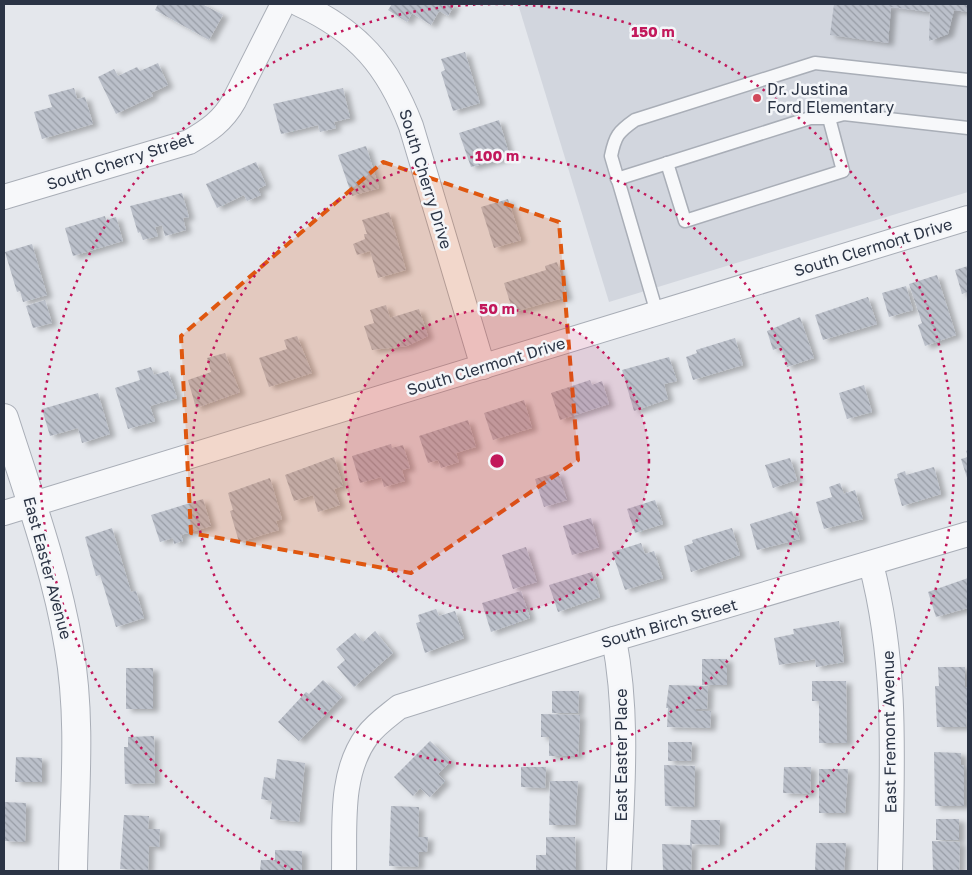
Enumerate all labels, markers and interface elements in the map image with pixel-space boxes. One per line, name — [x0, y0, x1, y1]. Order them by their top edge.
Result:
text: 150 m — [631, 22, 675, 40]
place label: Dr. Justina Ford Elementary — [767, 79, 894, 117]
marker: Dr. Justina Ford Elementary — [751, 92, 763, 104]
street label: South Cherry Drive — [395, 107, 457, 251]
street label: South Cherry Street — [44, 128, 196, 194]
text: 100 m — [475, 146, 519, 164]
street label: South Clermont Drive — [791, 213, 955, 281]
text: 50 m — [479, 299, 515, 317]
street label: South Clermont Drive — [404, 332, 568, 400]
centre of rings — [488, 452, 506, 470]
street label: East Easter Avenue — [19, 494, 77, 642]
street label: South Birch Street — [599, 594, 739, 652]
street label: East Fremont Avenue — [878, 650, 900, 814]
street label: East Easter Place — [611, 688, 631, 822]

